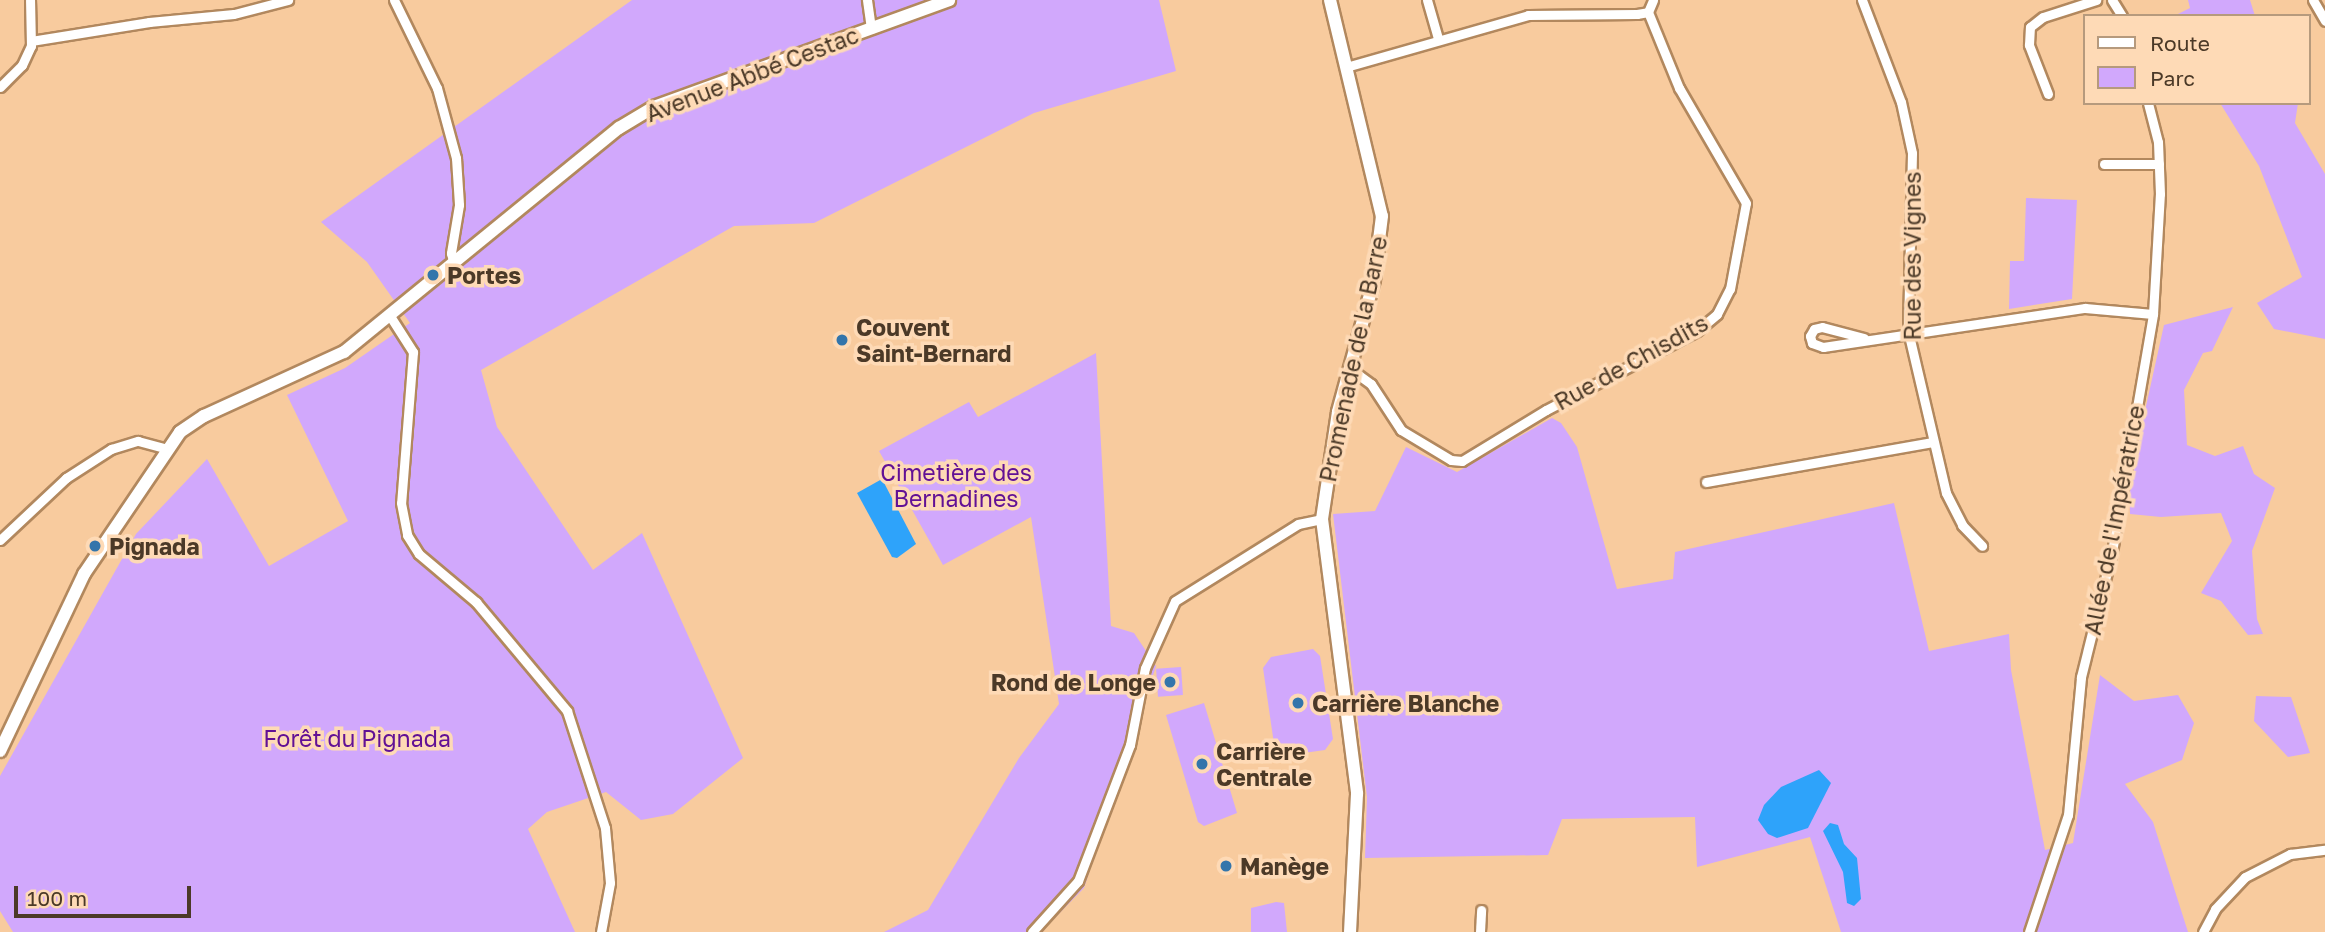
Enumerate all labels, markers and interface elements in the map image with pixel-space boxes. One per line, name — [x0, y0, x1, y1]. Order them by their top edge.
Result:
legend — [2084, 14, 2311, 105]
street label: Avenue Abbé Cestac — [642, 21, 862, 127]
text: Route — [2150, 30, 2210, 56]
text: Parc — [2150, 65, 2195, 91]
street label: Rue des Vignes — [1898, 171, 1926, 341]
street label: Promenade de la Barre — [1313, 234, 1393, 484]
place label: Portes — [447, 261, 521, 289]
marker: Portes — [425, 267, 441, 283]
street label: Rue de Chisdits — [1549, 308, 1713, 416]
place label: Couvent Saint-Bernard — [856, 313, 1011, 367]
marker: Couvent Saint-Bernard — [834, 332, 850, 348]
street label: Allée de l'Impératrice — [2078, 403, 2150, 637]
park label: Cimetière des Bernadines — [880, 458, 1032, 512]
place label: Pignada — [109, 532, 200, 560]
marker: Pignada — [87, 538, 103, 554]
place label: Rond de Longe — [991, 668, 1156, 696]
marker: Rond de Longe — [1162, 674, 1178, 690]
place label: Carrière Blanche — [1312, 689, 1499, 717]
marker: Carrière Blanche — [1290, 695, 1306, 711]
park label: Forêt du Pignada — [263, 724, 451, 752]
place label: Carrière Centrale — [1216, 737, 1312, 791]
marker: Carrière Centrale — [1194, 756, 1210, 772]
place label: Manège — [1240, 852, 1329, 880]
marker: Manège — [1218, 858, 1234, 874]
scale bar — [18, 872, 194, 916]
text: 100 m — [27, 885, 87, 911]

